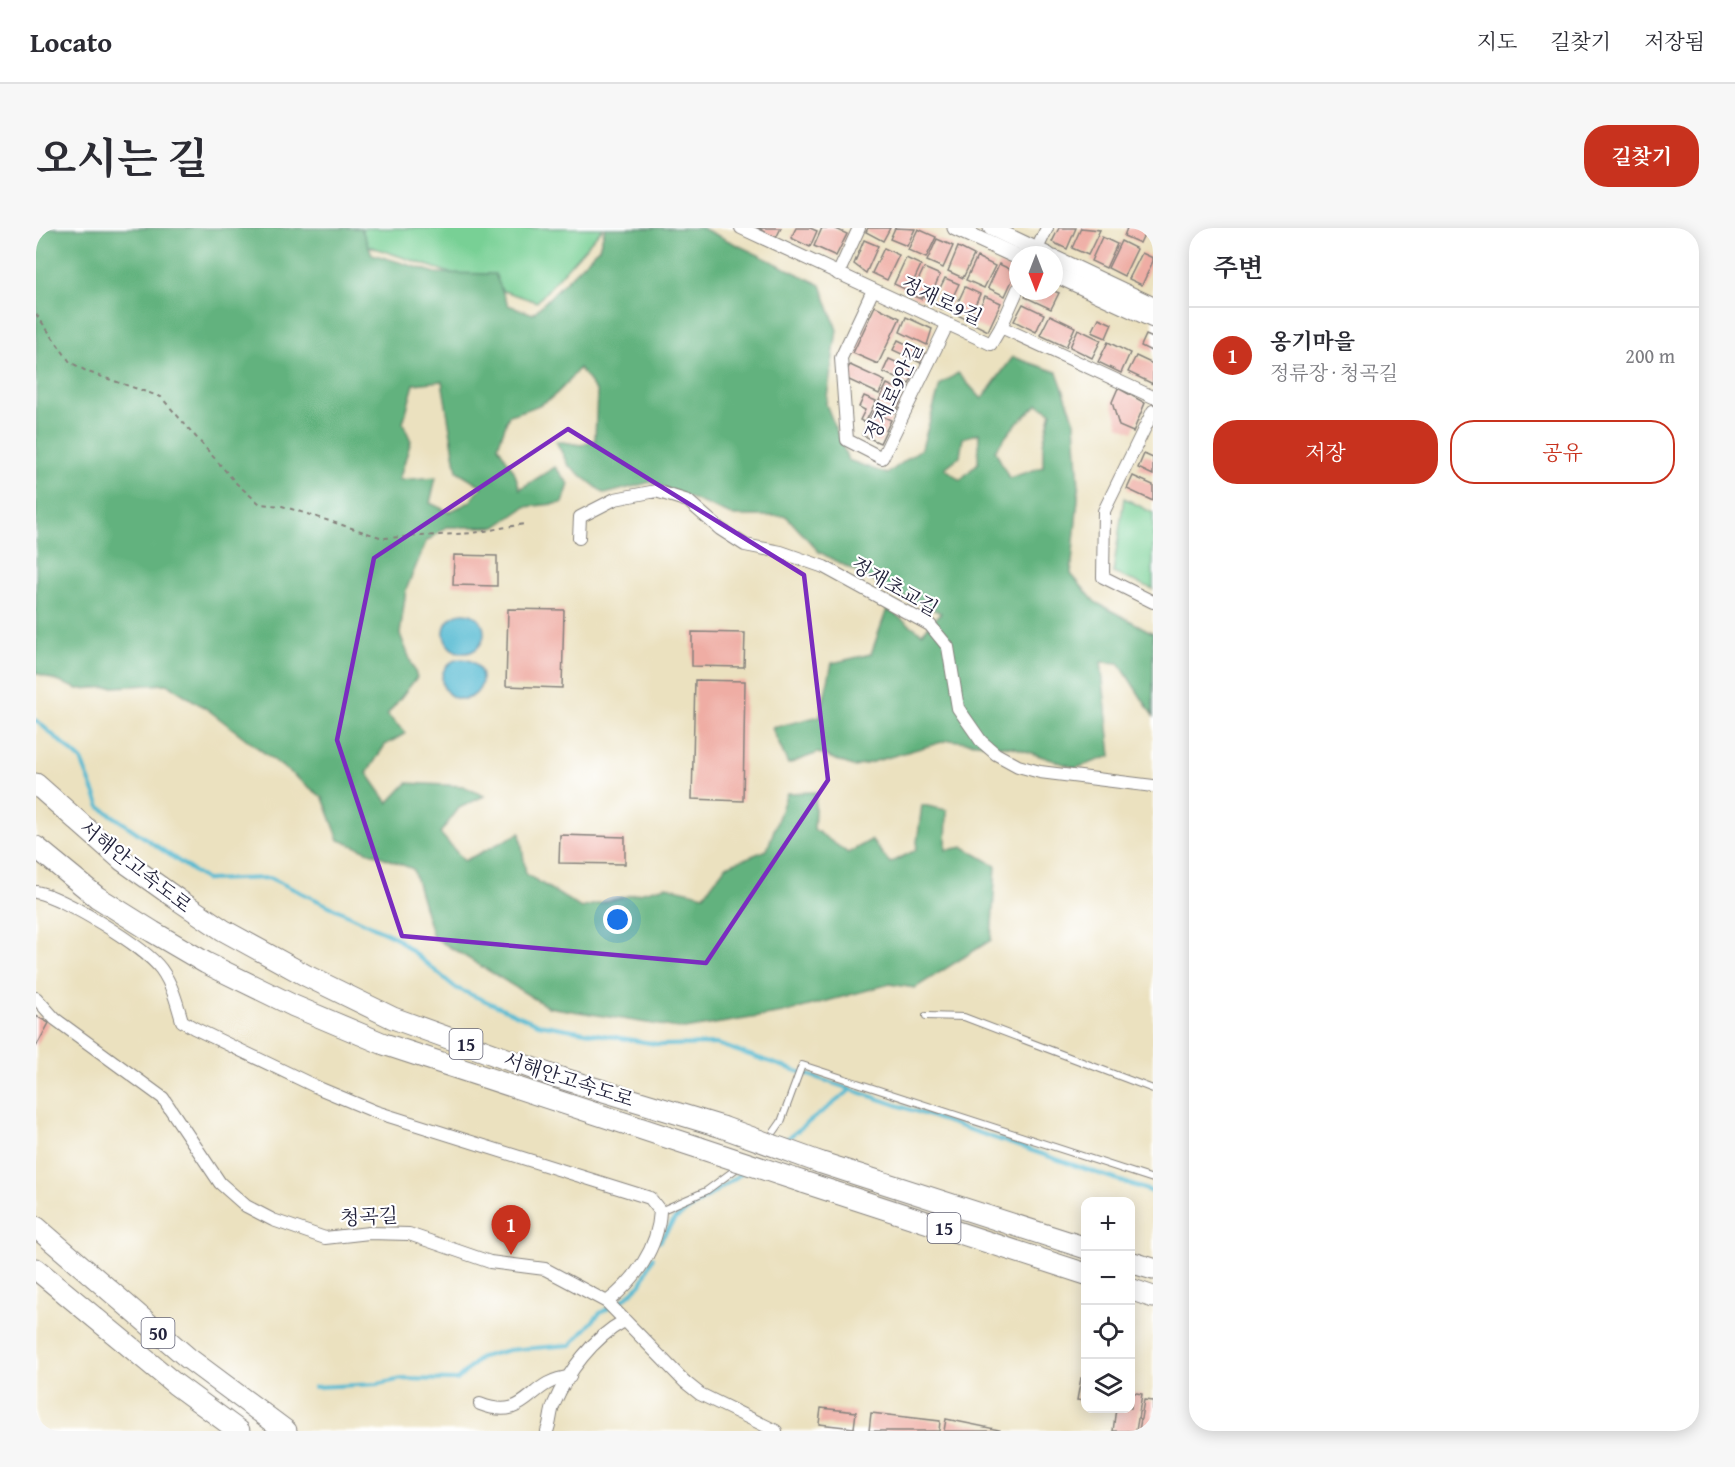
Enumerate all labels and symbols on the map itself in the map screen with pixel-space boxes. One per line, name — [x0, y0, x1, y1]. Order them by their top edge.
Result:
north arrow — [1009, 246, 1063, 300]
street label: 정재로9길 — [896, 268, 988, 332]
street label: 정재로9안길 — [857, 337, 929, 445]
street label: 정재초교길 — [846, 549, 944, 623]
street label: 서해안고속도로 — [74, 813, 198, 919]
your location — [603, 905, 632, 934]
road number: 15 — [450, 1029, 482, 1059]
street label: 서해안고속도로 — [500, 1044, 638, 1114]
street label: 청곡길 — [339, 1200, 399, 1232]
pin: 1 — [492, 1206, 530, 1255]
road number: 15 — [928, 1213, 960, 1243]
road number: 50 — [142, 1318, 174, 1348]

